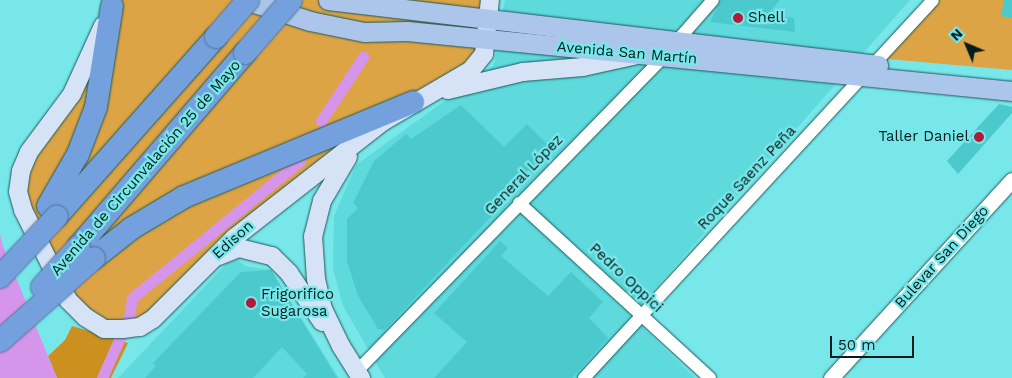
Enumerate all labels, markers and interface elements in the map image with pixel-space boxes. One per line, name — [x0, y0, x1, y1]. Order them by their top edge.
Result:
place label: Shell — [748, 9, 785, 27]
marker: Shell — [732, 12, 744, 24]
north arrow — [942, 20, 992, 70]
text: N — [947, 25, 966, 44]
street label: Avenida San Martín — [556, 38, 698, 68]
street label: Avenida de Circunvalación 25 de Mayo — [47, 56, 245, 280]
street label: Roque Saenz Peña — [694, 122, 800, 234]
place label: Taller Daniel — [878, 128, 969, 146]
street label: General López — [481, 131, 567, 219]
marker: Taller Daniel — [973, 131, 985, 143]
street label: Bulevar San Diego — [891, 202, 993, 312]
street label: Edison — [209, 217, 257, 263]
street label: Pedro Oppici — [586, 240, 666, 316]
place label: Frigorifico Sugarosa — [261, 285, 334, 320]
marker: Frigorifico Sugarosa — [245, 297, 257, 309]
scale bar — [832, 326, 916, 358]
text: 50 m — [838, 336, 875, 354]

